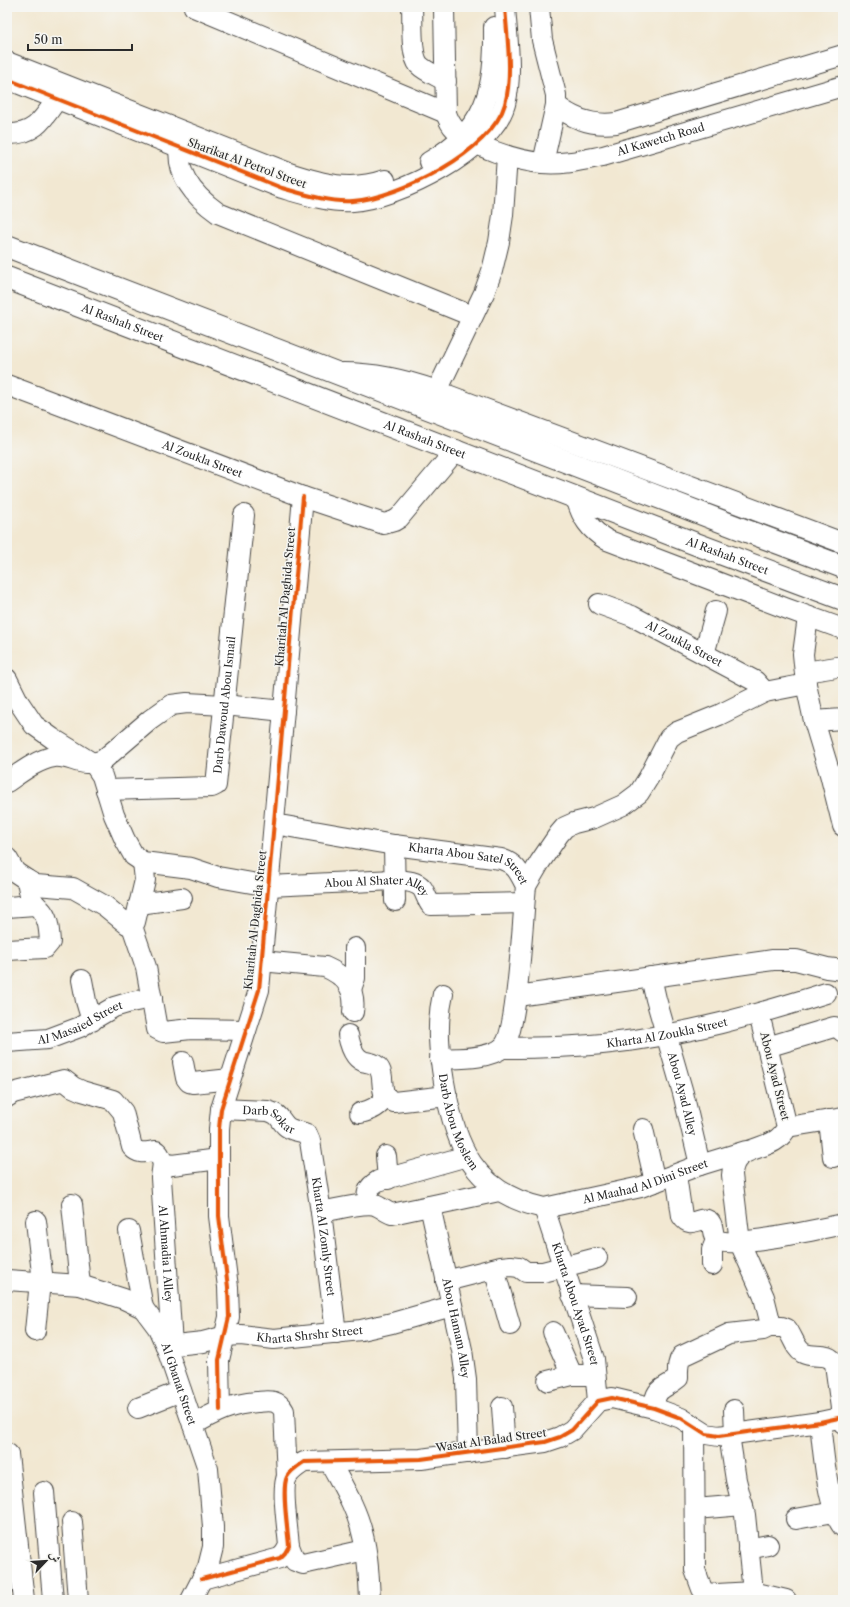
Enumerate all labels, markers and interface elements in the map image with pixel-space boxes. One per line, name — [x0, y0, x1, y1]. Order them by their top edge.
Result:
scale bar — [28, 26, 132, 52]
text: 50 m — [34, 32, 63, 47]
street label: Al Kawetch Road — [614, 120, 706, 159]
street label: Sharikat Al Petrol Street — [186, 135, 308, 191]
street label: Al Rashah Street — [79, 300, 166, 345]
street label: Al Rashah Street — [381, 417, 468, 462]
street label: Al Zoukla Street — [159, 437, 245, 481]
street label: Kharitah Al Daghida Street — [272, 527, 298, 667]
street label: Al Rashah Street — [683, 534, 771, 578]
street label: Al Zoukla Street — [642, 617, 725, 670]
street label: Darb Dawoud Abou Ismail — [210, 635, 238, 774]
street label: Kharta Abou Satel Street — [408, 840, 531, 887]
street label: Kharitah Al Daghida Street — [241, 850, 269, 990]
street label: Abou Al Shater Alley — [323, 873, 433, 899]
street label: Al Masaied Street — [36, 998, 124, 1047]
street label: Kharta Al Zoukla Street — [606, 1015, 729, 1050]
street label: Abou Ayad Street — [757, 1029, 793, 1122]
street label: Abou Ayad Alley — [664, 1049, 700, 1138]
street label: Darb Abou Moslem — [436, 1072, 482, 1174]
street label: Darb Sokar — [242, 1103, 297, 1137]
street label: Al Maahad Al Dini Street — [580, 1156, 709, 1207]
street label: Kharta Al Zomly Street — [309, 1176, 338, 1297]
street label: Al Ahmadia 1 Alley — [156, 1204, 176, 1304]
street label: Kharta Abou Ayad Street — [549, 1241, 602, 1366]
street label: Abou Hamam Alley — [439, 1276, 473, 1380]
street label: Kharta Shrshr Street — [256, 1323, 363, 1346]
street label: Al Gbanat Street — [158, 1340, 200, 1427]
street label: Wasat Al Balad Street — [434, 1425, 547, 1455]
north arrow — [26, 1541, 66, 1581]
text: ش — [46, 1549, 64, 1565]

